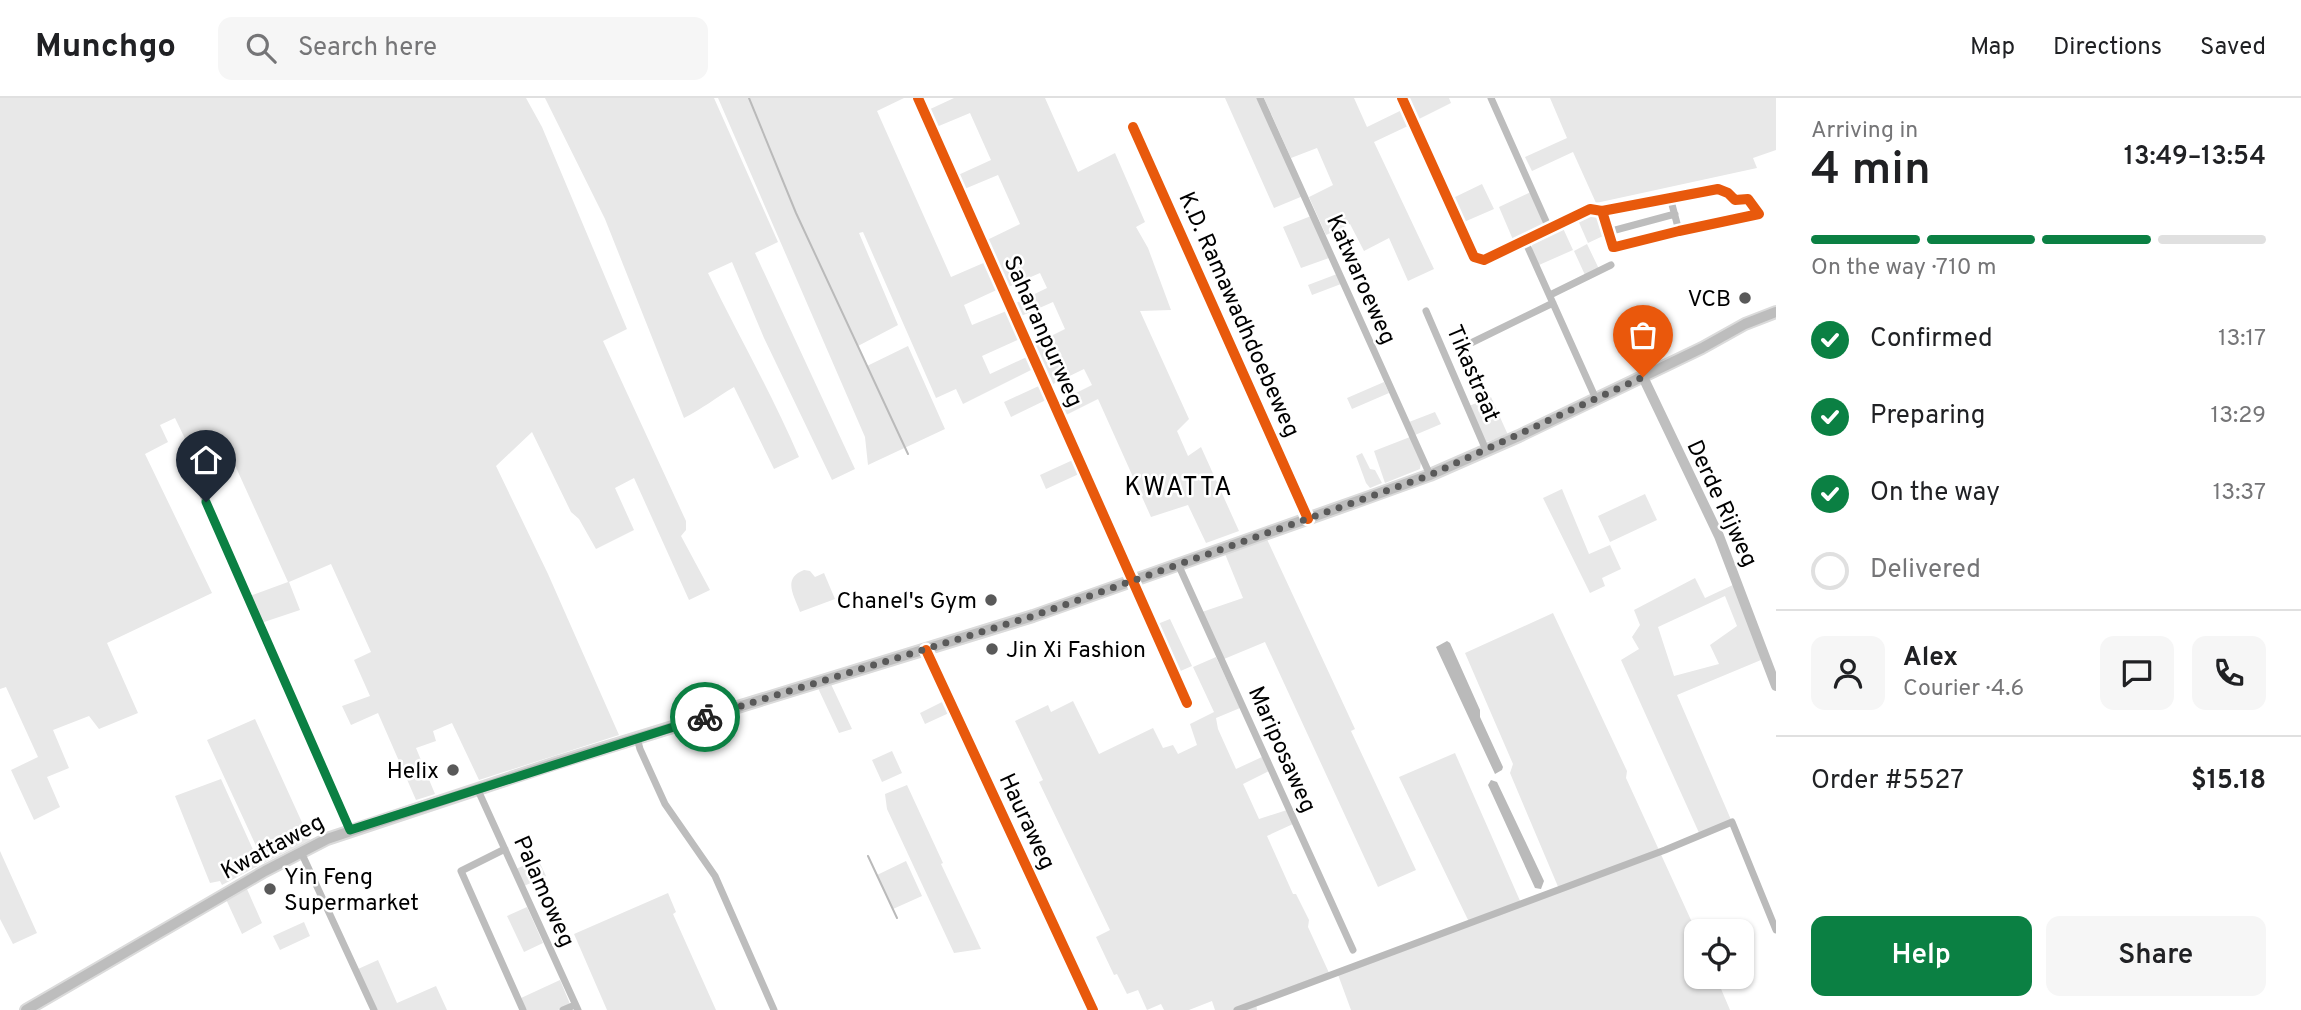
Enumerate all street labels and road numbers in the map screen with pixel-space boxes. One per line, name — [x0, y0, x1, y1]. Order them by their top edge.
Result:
street label: K.D. Ramawadhdoebeweg — [1170, 188, 1305, 442]
street label: Katwaroeweg — [1318, 211, 1401, 349]
street label: Saharanpurweg — [995, 252, 1088, 412]
street label: Tikastraat — [1438, 321, 1505, 427]
street label: Derde Rijweg — [1679, 436, 1763, 572]
street label: Mariposaweg — [1240, 682, 1321, 818]
street label: Hauraweg — [991, 769, 1061, 875]
street label: Kwattaweg — [216, 809, 330, 888]
street label: Palamoweg — [505, 832, 580, 952]

